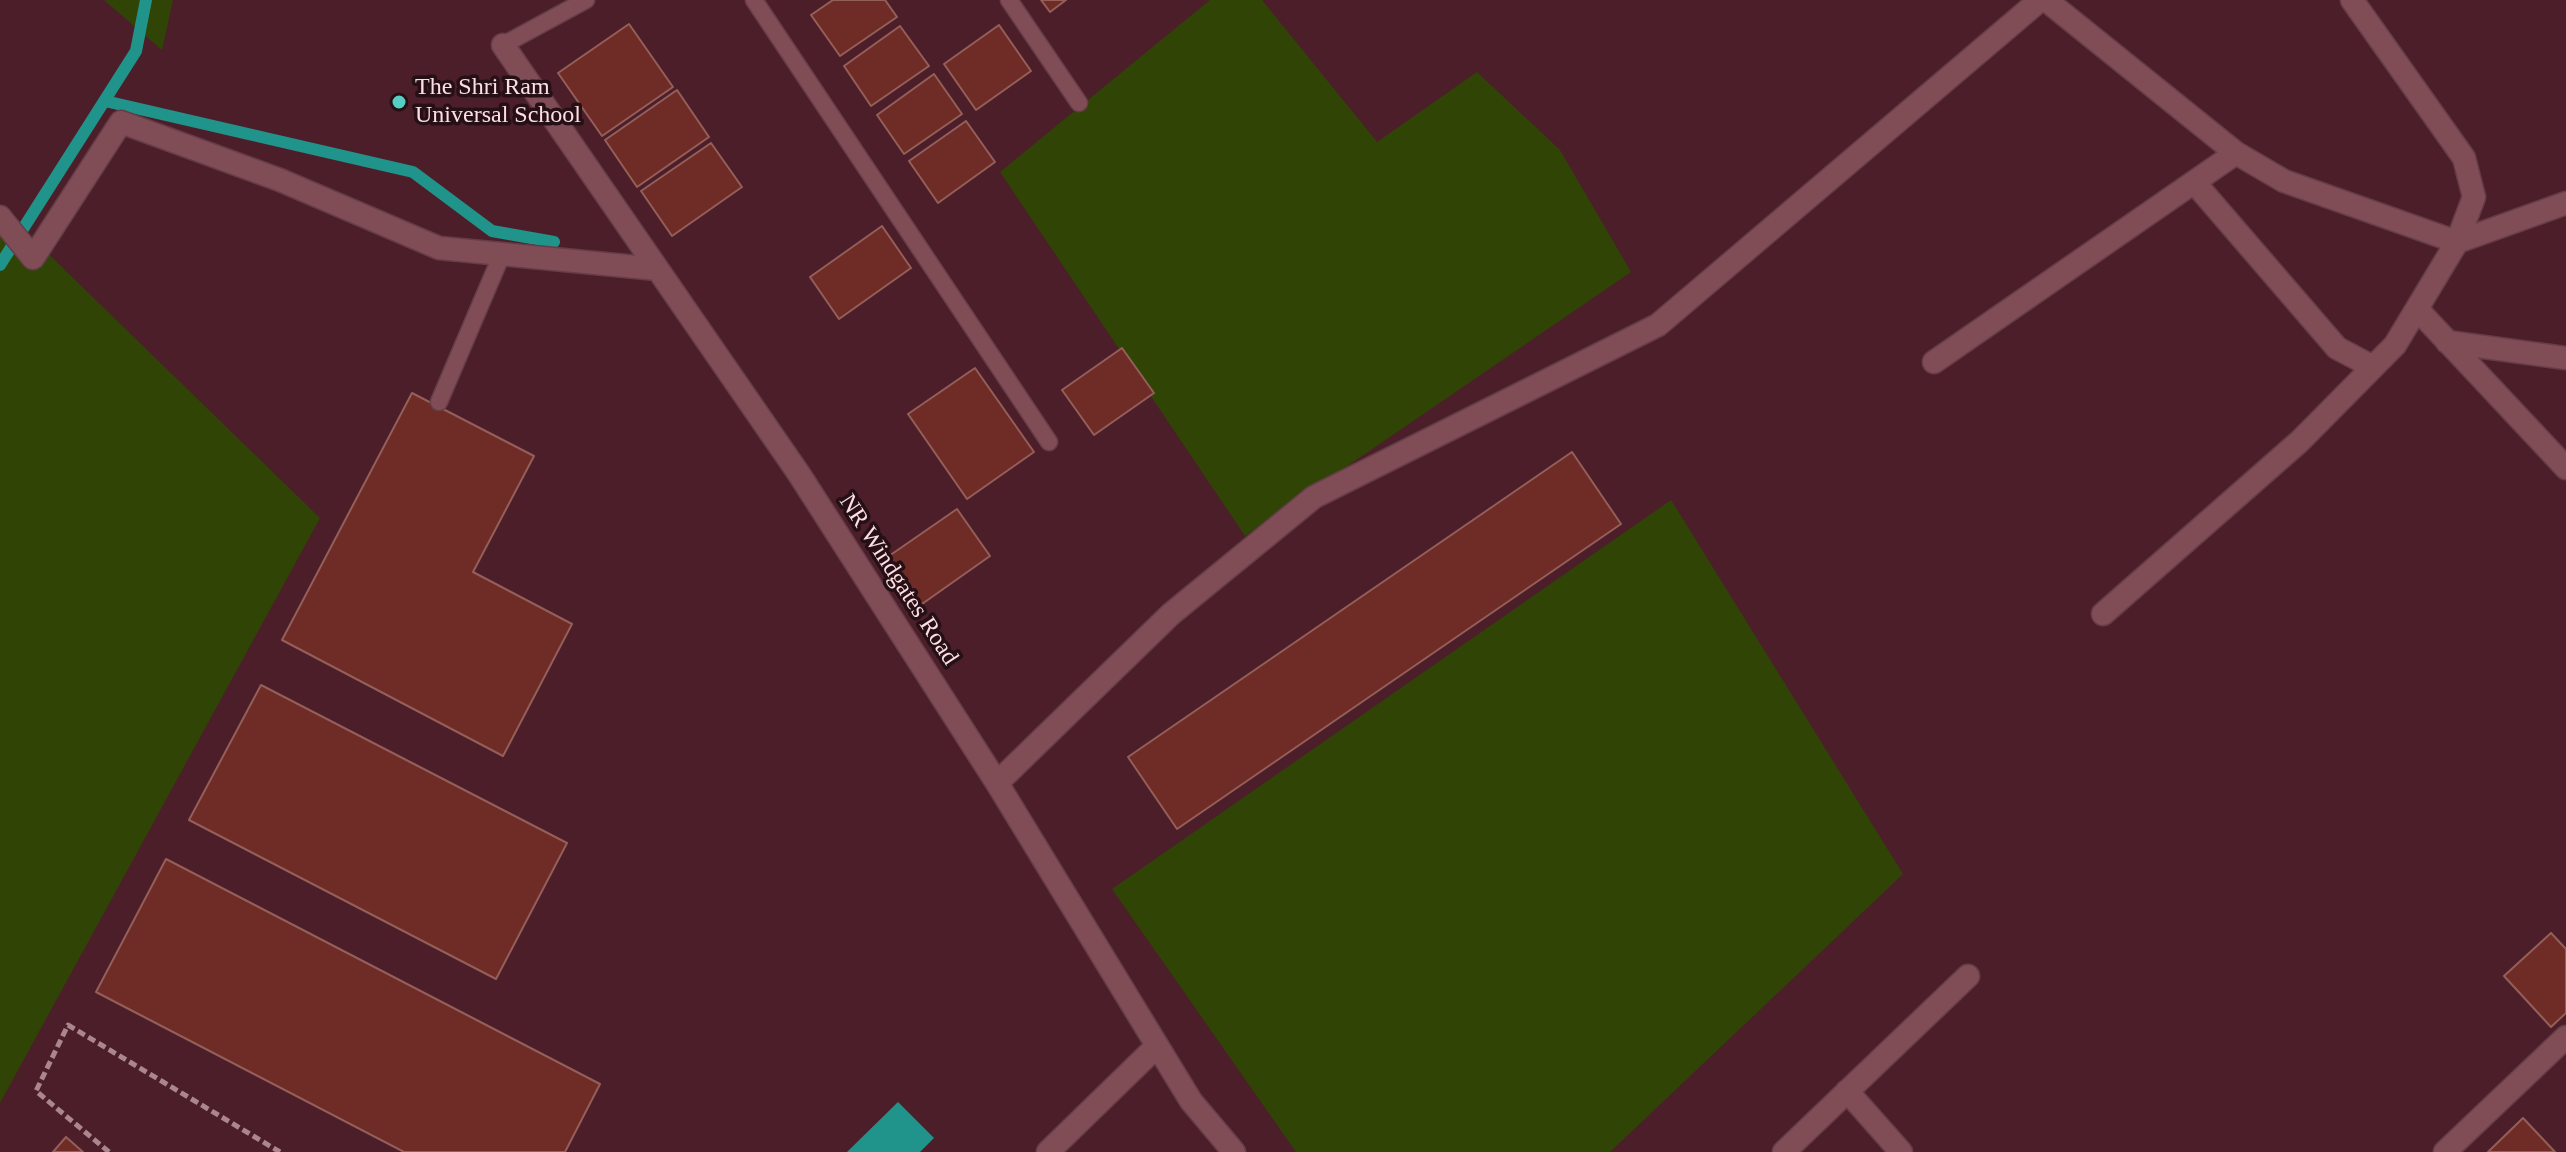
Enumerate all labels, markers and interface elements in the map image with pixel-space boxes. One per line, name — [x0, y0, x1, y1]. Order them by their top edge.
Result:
place label: The Shri Ram Universal School — [415, 74, 581, 130]
marker: The Shri Ram Universal School — [390, 93, 408, 111]
street label: NR Windgates Road — [832, 489, 964, 671]

